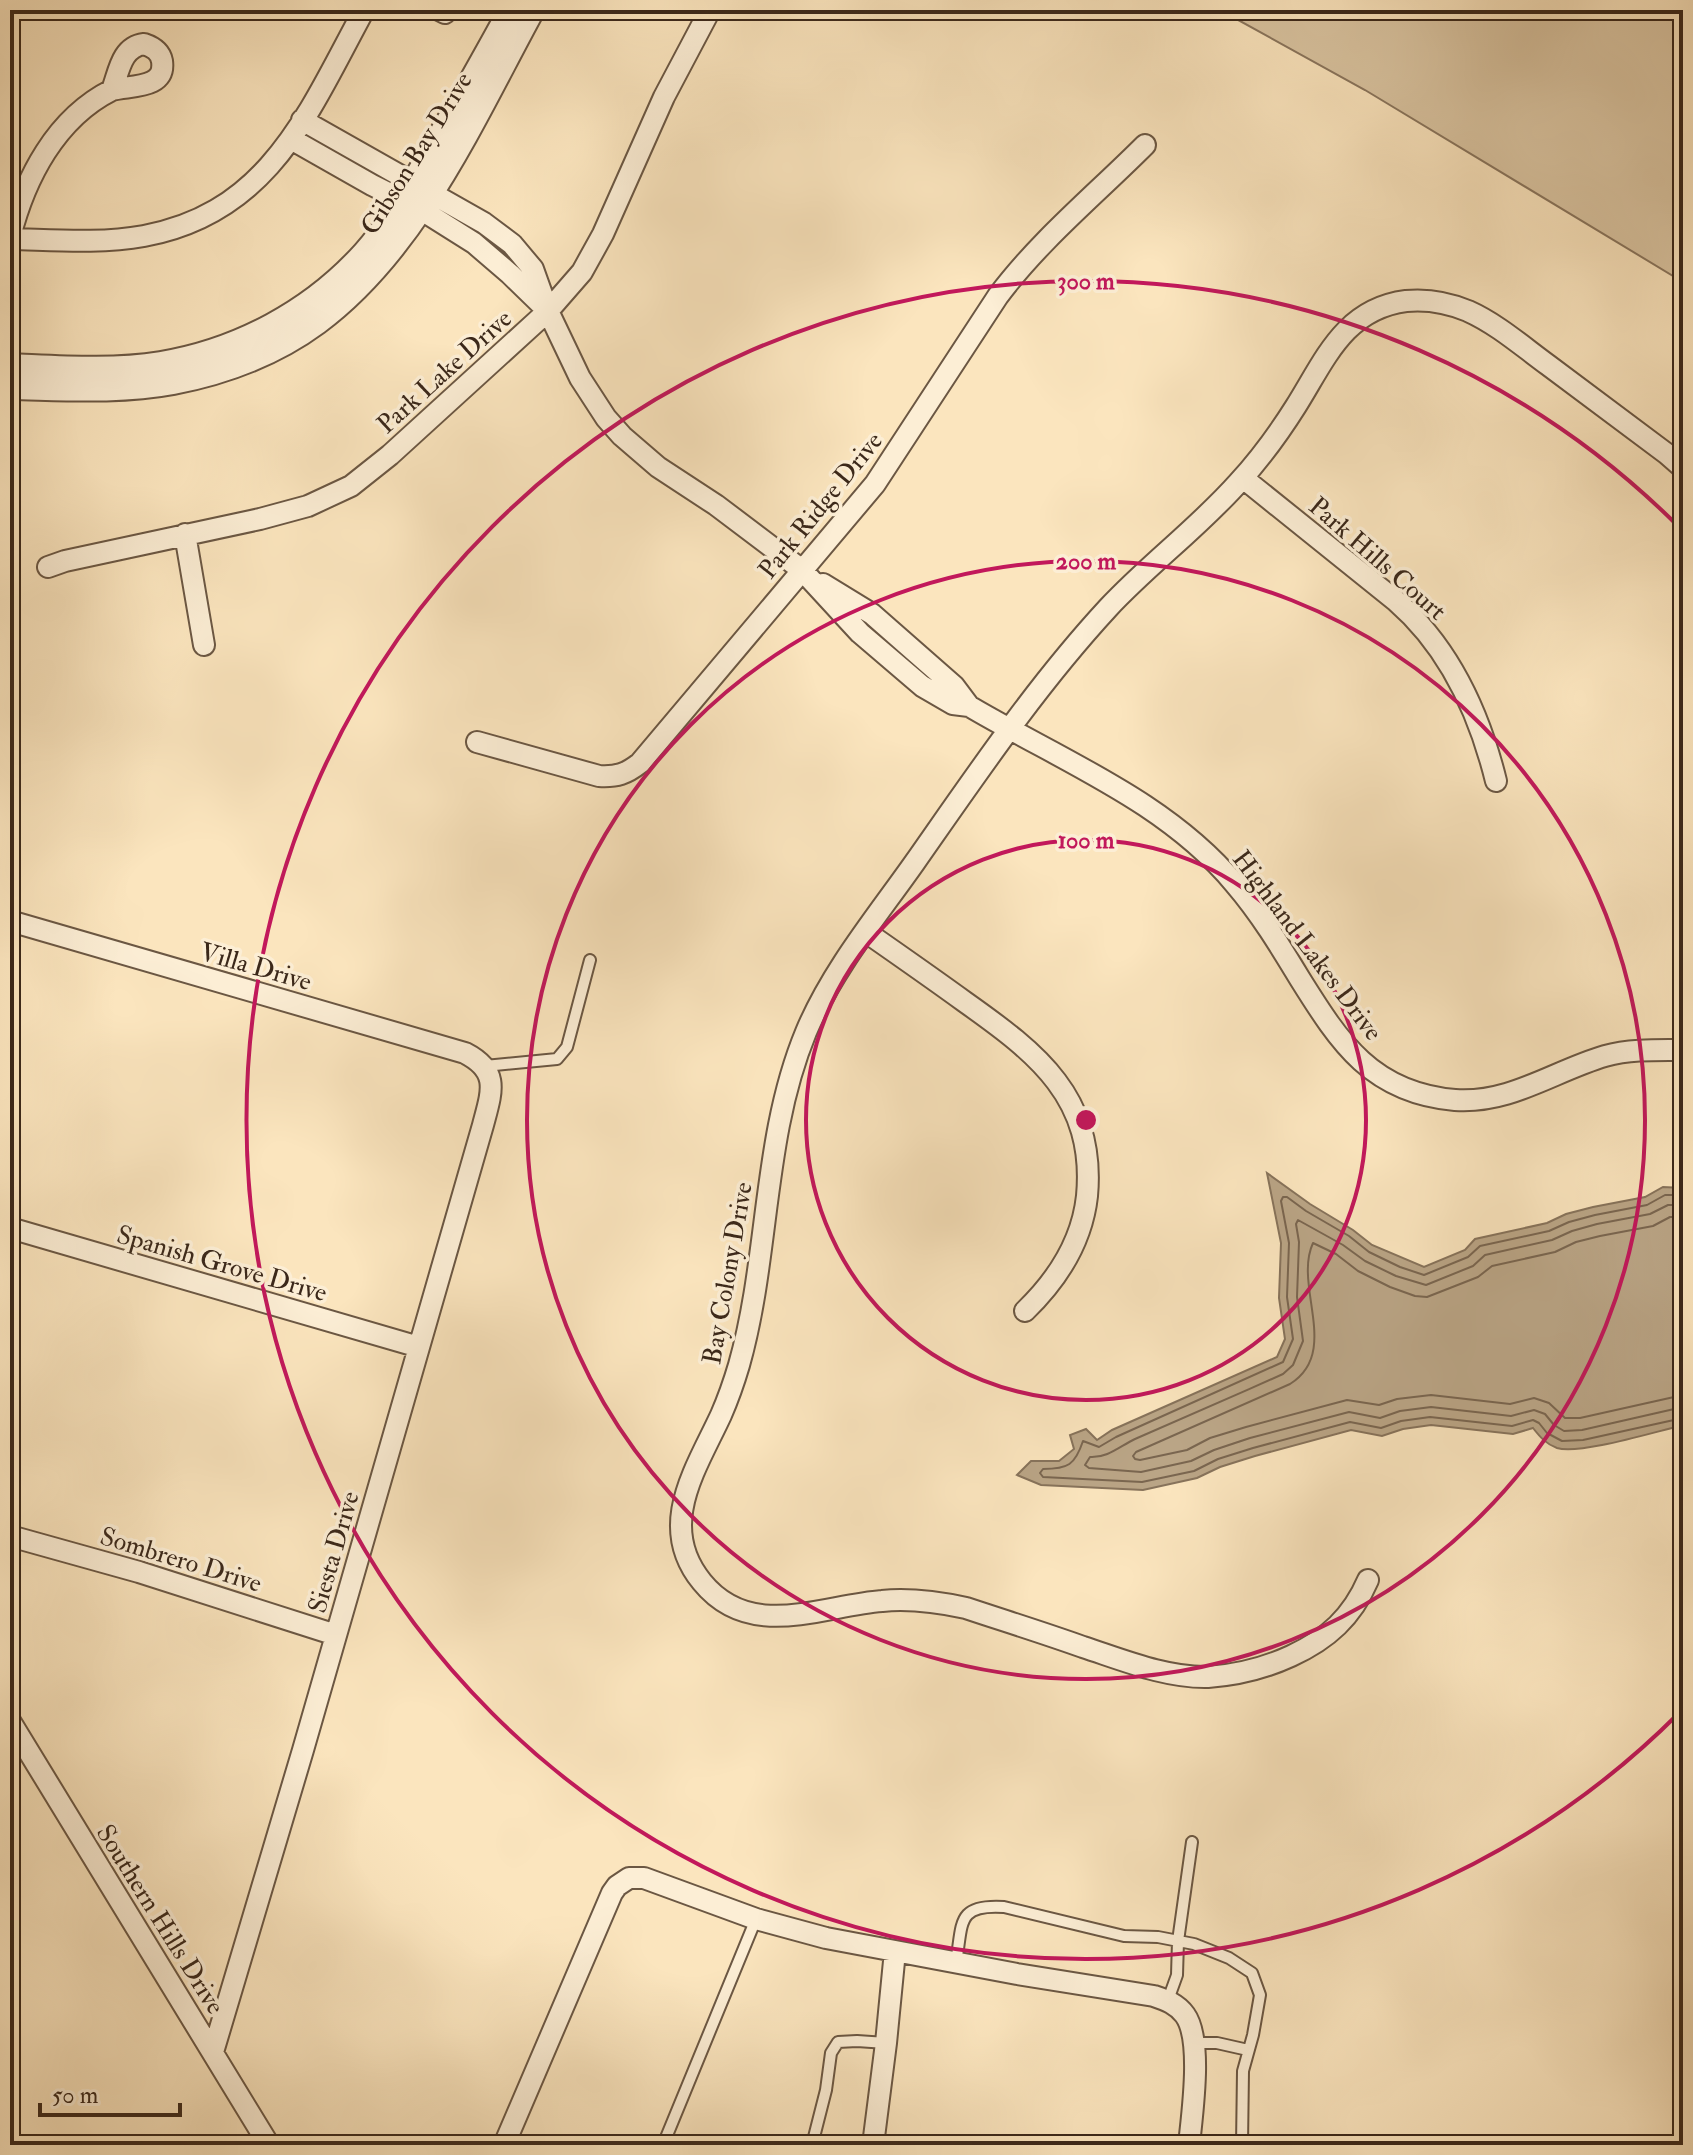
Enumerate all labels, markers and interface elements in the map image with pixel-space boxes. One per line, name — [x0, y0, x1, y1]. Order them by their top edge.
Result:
street label: Gibson Bay Drive — [354, 66, 480, 241]
text: 300 m — [1057, 266, 1115, 297]
street label: Park Lake Drive — [371, 303, 519, 441]
street label: Park Ridge Drive — [752, 426, 890, 586]
street label: Park Hills Court — [1302, 490, 1453, 627]
text: 200 m — [1056, 546, 1117, 577]
text: 100 m — [1058, 825, 1115, 856]
street label: Highland Lakes Drive — [1225, 844, 1389, 1047]
street label: Villa Drive — [196, 936, 315, 998]
centre of rings — [1072, 1106, 1100, 1134]
street label: Bay Colony Drive — [696, 1179, 760, 1367]
street label: Spanish Grove Drive — [113, 1219, 331, 1310]
street label: Siesta Drive — [301, 1488, 367, 1617]
street label: Sombrero Drive — [96, 1520, 265, 1600]
street label: Southern Hills Drive — [89, 1819, 231, 2020]
scale bar — [40, 2067, 180, 2117]
text: 50 m — [52, 2080, 99, 2111]

